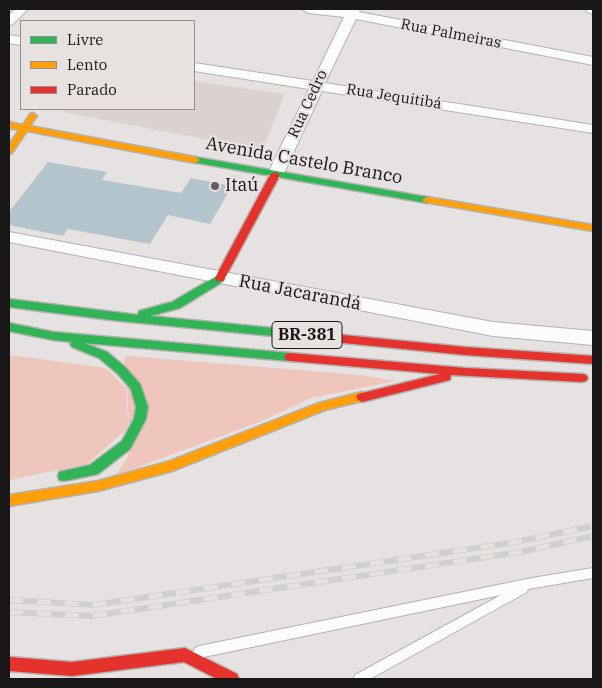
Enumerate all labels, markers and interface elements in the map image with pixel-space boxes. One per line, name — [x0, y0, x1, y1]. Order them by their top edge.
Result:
street label: Rua Palmeiras — [399, 15, 503, 53]
legend — [20, 20, 195, 110]
text: Livre — [67, 30, 103, 49]
text: Lento — [67, 55, 107, 74]
street label: Rua Cedro — [284, 67, 332, 141]
text: Parado — [67, 80, 117, 99]
street label: Rua Jequitibá — [345, 81, 443, 113]
street label: Avenida Castelo Branco — [204, 133, 404, 189]
place label: Itaú — [225, 175, 258, 197]
marker: Itaú — [209, 180, 221, 192]
street label: Rua Jacarandá — [237, 271, 363, 315]
road number: BR-381 — [272, 322, 342, 348]

